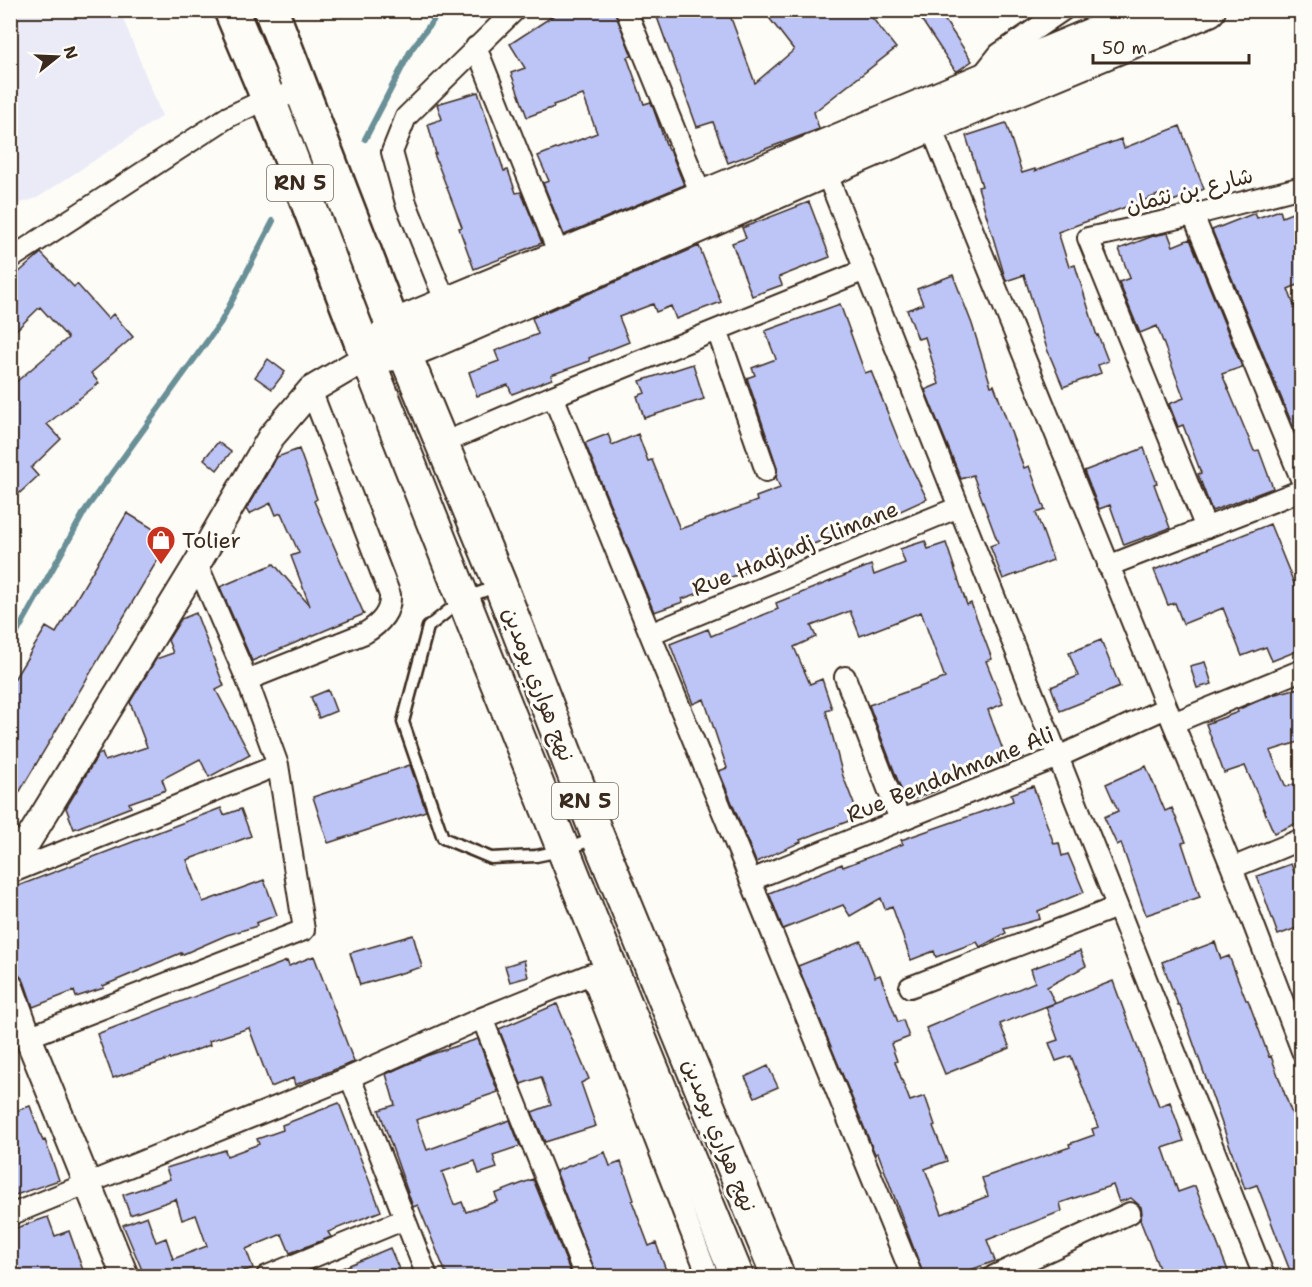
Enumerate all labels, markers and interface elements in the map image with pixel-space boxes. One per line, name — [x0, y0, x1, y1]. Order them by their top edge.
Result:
north arrow — [27, 27, 87, 87]
scale bar — [1093, 27, 1249, 65]
text: 50 m — [1102, 36, 1147, 60]
text: N — [59, 43, 83, 62]
street label: شارع بن نثمان — [1122, 161, 1256, 221]
road number: RN 5 — [267, 165, 333, 201]
street label: Rue Hadjadj Slimane — [688, 494, 903, 603]
shop icon: Tolier — [145, 524, 177, 566]
place label: Tolier — [182, 526, 241, 555]
street label: نهج هواري بومدين — [494, 603, 581, 766]
street label: Rue Bendahmane Ali — [842, 720, 1058, 829]
road number: RN 5 — [552, 783, 618, 819]
street label: نهج هواري بومدين — [674, 1054, 763, 1217]

